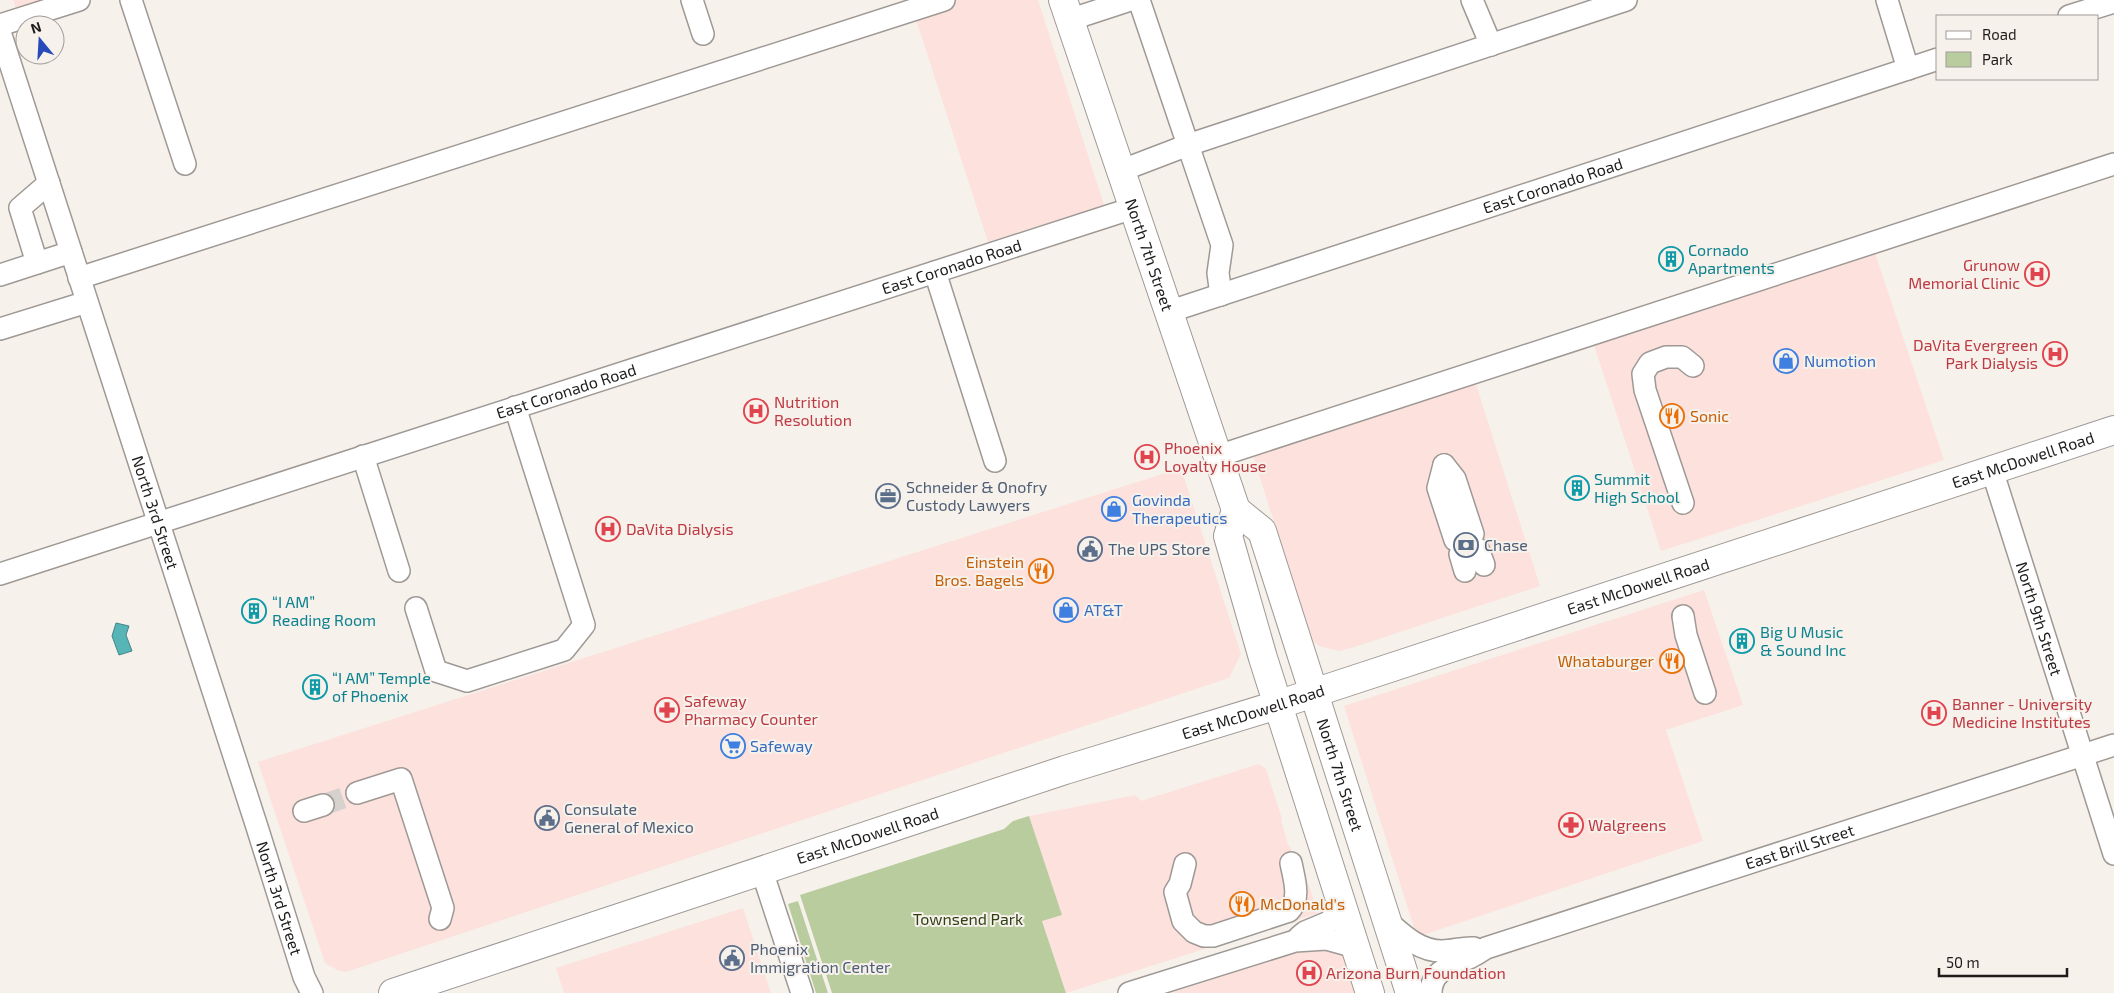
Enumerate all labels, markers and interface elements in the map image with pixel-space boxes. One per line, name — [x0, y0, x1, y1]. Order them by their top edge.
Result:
north arrow — [15, 15, 65, 65]
legend — [1936, 15, 2099, 80]
text: N — [28, 18, 43, 37]
text: Road — [1982, 25, 2017, 43]
text: Park — [1982, 50, 2013, 68]
street label: East Coronado Road — [1480, 153, 1625, 217]
street label: North 7th Street — [1122, 196, 1178, 313]
street label: East Coronado Road — [879, 235, 1024, 298]
place label: Cornado Apartments — [1688, 240, 1775, 277]
building icon: Cornado Apartments — [1658, 246, 1684, 272]
place label: Grunow Memorial Clinic — [1908, 255, 2020, 292]
hospital icon: Grunow Memorial Clinic — [2024, 261, 2050, 287]
place label: DaVita Evergreen Park Dialysis — [1913, 335, 2038, 372]
hospital icon: DaVita Evergreen Park Dialysis — [2042, 341, 2068, 367]
shop icon: Numotion — [1773, 348, 1799, 374]
place label: Numotion — [1804, 351, 1876, 370]
street label: East Coronado Road — [494, 359, 638, 422]
place label: Nutrition Resolution — [774, 392, 852, 429]
hospital icon: Nutrition Resolution — [743, 398, 769, 424]
restaurant icon: Sonic — [1659, 403, 1685, 429]
place label: Sonic — [1690, 406, 1729, 425]
street label: East McDowell Road — [1949, 427, 2096, 492]
place label: Phoenix Loyalty House — [1164, 438, 1266, 475]
hospital icon: Phoenix Loyalty House — [1134, 444, 1160, 470]
street label: North 3rd Street — [129, 453, 183, 572]
place label: Summit High School — [1594, 469, 1680, 506]
building icon: Summit High School — [1564, 475, 1590, 501]
place label: Schneider & Onofry Custody Lawyers — [906, 477, 1048, 514]
office icon: Schneider & Onofry Custody Lawyers — [875, 483, 901, 509]
place label: Govinda Therapeutics — [1132, 490, 1227, 527]
shop icon: Govinda Therapeutics — [1101, 496, 1127, 522]
hospital icon: DaVita Dialysis — [595, 516, 621, 542]
place label: DaVita Dialysis — [626, 519, 734, 538]
bank icon: Chase — [1453, 532, 1479, 558]
place label: Chase — [1484, 535, 1528, 554]
public building icon: The UPS Store — [1077, 536, 1103, 562]
place label: The UPS Store — [1108, 539, 1210, 558]
place label: Einstein Bros. Bagels — [934, 552, 1024, 589]
street label: East McDowell Road — [1565, 554, 1712, 618]
restaurant icon: Einstein Bros. Bagels — [1028, 558, 1054, 584]
street label: North 9th Street — [2013, 559, 2067, 678]
place label: “I AM” Reading Room — [272, 592, 376, 629]
shop icon: AT&T — [1053, 597, 1079, 623]
building icon: “I AM” Reading Room — [241, 598, 267, 624]
place label: AT&T — [1084, 600, 1123, 619]
place label: Big U Music & Sound Inc — [1760, 622, 1847, 659]
building icon: Big U Music & Sound Inc — [1729, 628, 1755, 654]
restaurant icon: Whataburger — [1659, 648, 1685, 674]
place label: Whataburger — [1557, 651, 1655, 670]
place label: “I AM” Temple of Phoenix — [332, 668, 431, 705]
building icon: “I AM” Temple of Phoenix — [302, 674, 328, 700]
street label: East McDowell Road — [1179, 680, 1327, 743]
place label: Safeway Pharmacy Counter — [684, 691, 819, 728]
place label: Banner - University Medicine Institutes — [1952, 694, 2093, 731]
pharmacy icon: Safeway Pharmacy Counter — [654, 697, 680, 723]
hospital icon: Banner - University Medicine Institutes — [1921, 700, 1947, 726]
street label: North 7th Street — [1314, 716, 1368, 834]
supermarket icon: Safeway — [720, 733, 746, 759]
place label: Safeway — [750, 736, 813, 755]
place label: Consulate General of Mexico — [564, 799, 694, 836]
street label: East McDowell Road — [794, 803, 941, 867]
public building icon: Consulate General of Mexico — [534, 805, 560, 831]
pharmacy icon: Walgreens — [1558, 812, 1584, 838]
place label: Walgreens — [1588, 815, 1666, 834]
street label: East Brill Street — [1743, 820, 1856, 873]
street label: North 3rd Street — [253, 839, 306, 957]
restaurant icon: McDonald's — [1229, 891, 1255, 917]
place label: McDonald's — [1260, 894, 1345, 913]
park label: Townsend Park — [913, 909, 1023, 928]
place label: Phoenix Immigration Center — [750, 939, 891, 976]
public building icon: Phoenix Immigration Center — [719, 945, 745, 971]
scale bar — [1939, 946, 2066, 978]
text: 50 m — [1946, 953, 1980, 971]
hospital icon: Arizona Burn Foundation — [1296, 960, 1322, 986]
place label: Arizona Burn Foundation — [1326, 963, 1506, 982]

